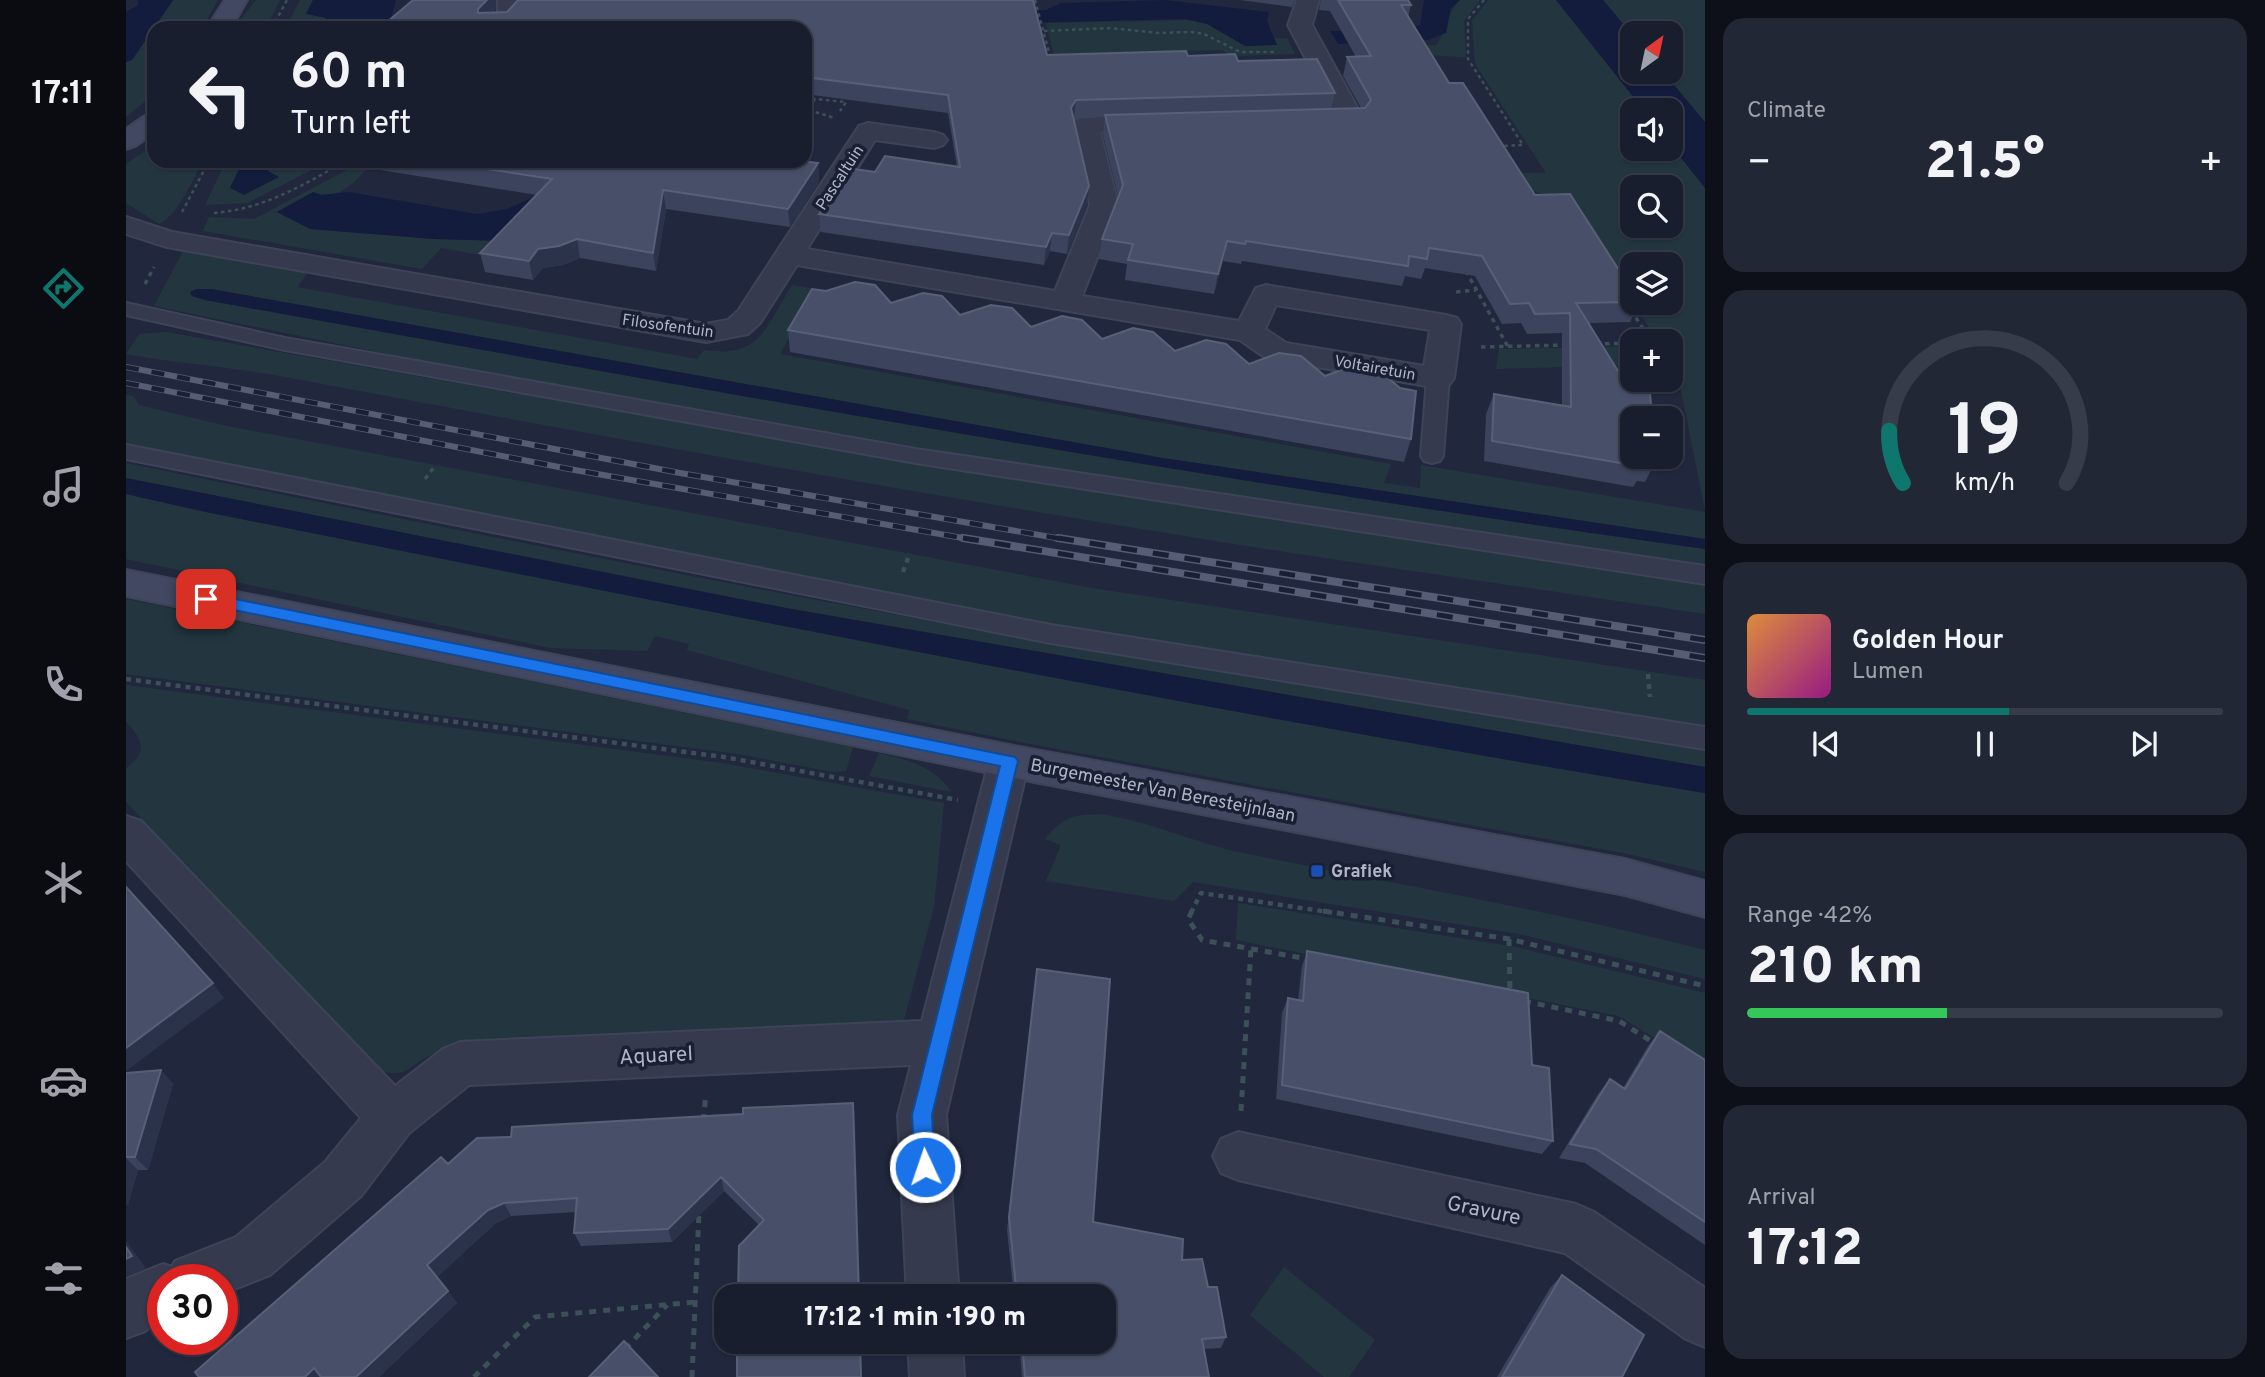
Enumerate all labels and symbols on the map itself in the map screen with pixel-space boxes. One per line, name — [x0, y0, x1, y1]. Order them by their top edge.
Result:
north arrow — [1620, 21, 1684, 84]
street label: Pascaltuin — [812, 142, 869, 214]
street label: Filosofentuin — [621, 311, 715, 343]
street label: Voltairetuin — [1332, 352, 1417, 386]
pin — [176, 569, 236, 629]
street label: Burgemeester Van Beresteijnlaan — [1028, 754, 1297, 828]
place label: Grafiek — [1331, 861, 1392, 884]
marker: Grafiek — [1309, 863, 1325, 879]
street label: Aquarel — [619, 1041, 694, 1072]
position arrow — [888, 1130, 962, 1204]
street label: Gravure — [1444, 1190, 1523, 1232]
speed limit sign: 30 — [147, 1264, 238, 1355]

